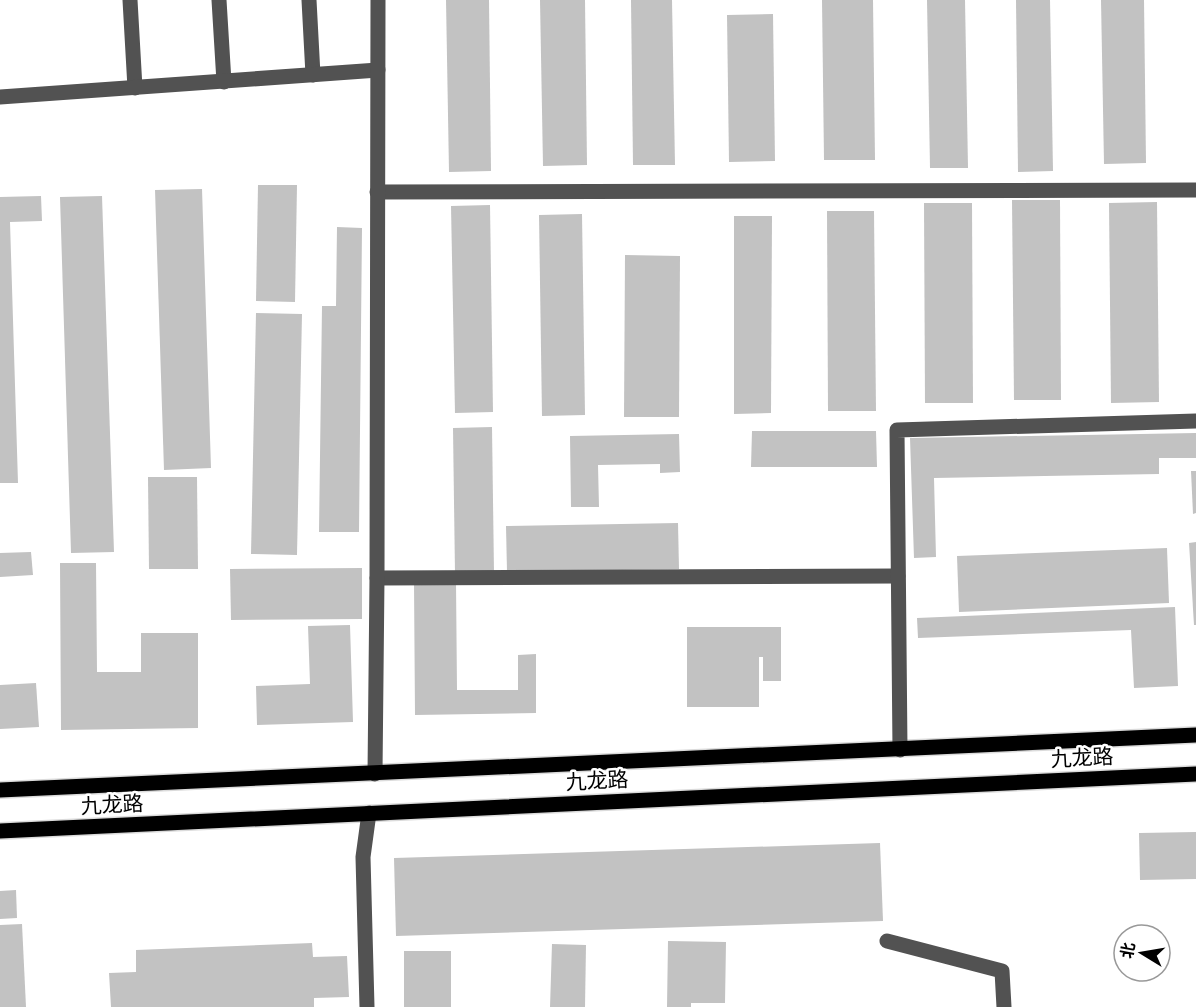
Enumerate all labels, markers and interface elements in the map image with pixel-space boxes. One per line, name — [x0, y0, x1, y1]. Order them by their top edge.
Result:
street label: 九龙路 — [1050, 744, 1114, 772]
street label: 九龙路 — [565, 767, 629, 795]
street label: 九龙路 — [80, 791, 144, 819]
north arrow — [1112, 923, 1172, 983]
text: 北 — [1117, 941, 1139, 960]

